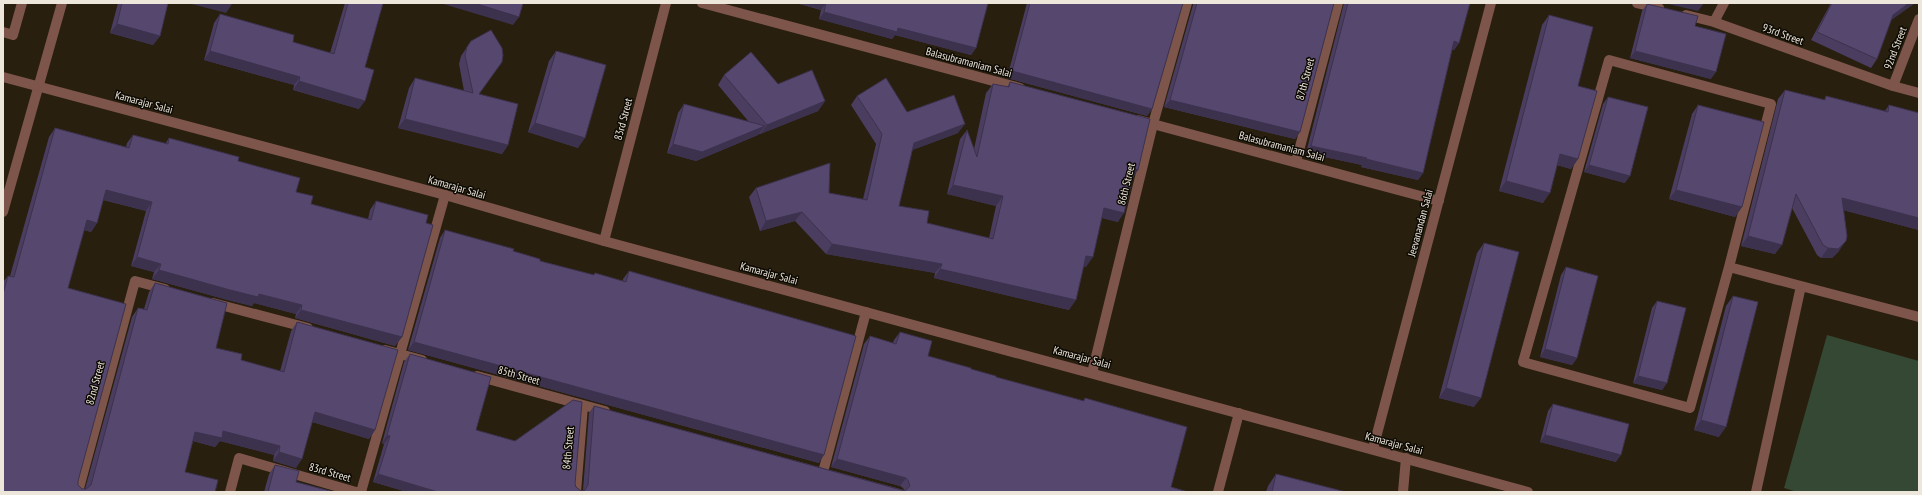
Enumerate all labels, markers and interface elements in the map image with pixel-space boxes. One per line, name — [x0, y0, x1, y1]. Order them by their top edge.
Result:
street label: 93rd Street — [1761, 20, 1805, 48]
street label: 92nd Street — [1880, 25, 1910, 71]
street label: Balasubramaniam Salai — [925, 44, 1013, 80]
street label: 87th Street — [1293, 57, 1317, 101]
street label: Kamarajar Salai — [114, 88, 174, 116]
street label: 83rd Street — [611, 97, 635, 141]
street label: Balasubramaniam Salai — [1238, 128, 1326, 164]
street label: 86th Street — [1114, 162, 1138, 206]
street label: Kamarajar Salai — [427, 172, 487, 202]
street label: Jeevanandan Salai — [1404, 188, 1436, 259]
street label: Kamarajar Salai — [739, 259, 799, 287]
street label: Kamarajar Salai — [1052, 343, 1112, 371]
street label: 82nd Street — [82, 360, 108, 406]
street label: 85th Street — [496, 362, 542, 388]
street label: 84th Street — [559, 426, 577, 470]
street label: Kamarajar Salai — [1364, 429, 1424, 457]
street label: 83rd Street — [308, 459, 352, 485]

